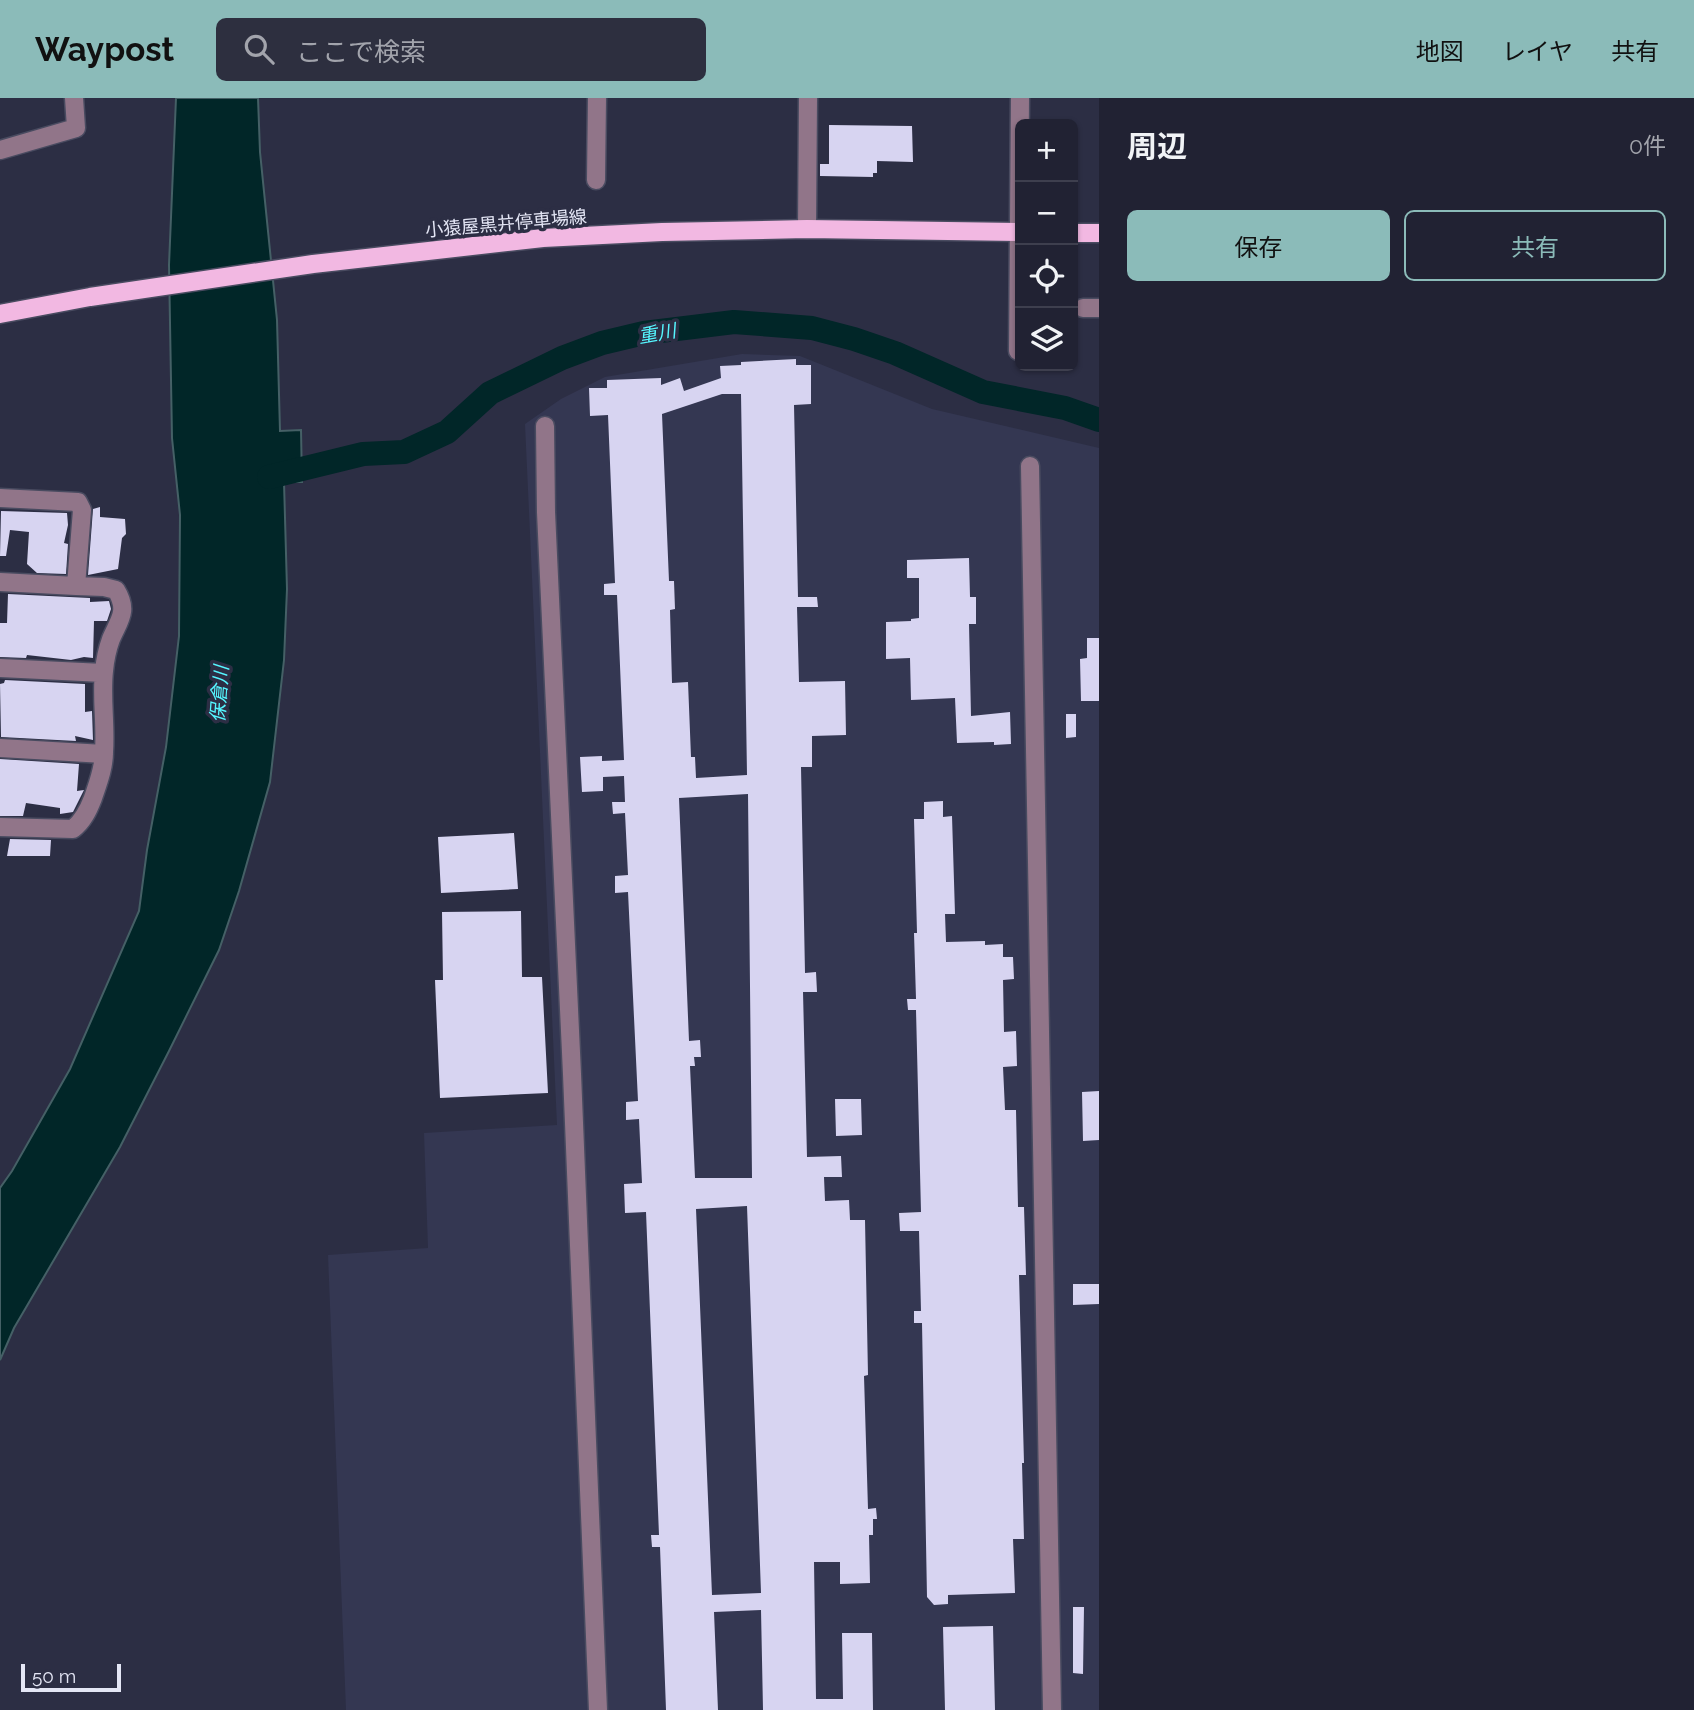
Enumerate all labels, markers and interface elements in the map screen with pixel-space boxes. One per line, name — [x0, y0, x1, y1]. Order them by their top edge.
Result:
search box — [216, 18, 706, 81]
text: Waypost — [35, 30, 174, 69]
icon: search — [240, 30, 278, 68]
text: ここで検索 — [296, 37, 426, 67]
text: 地図 — [1416, 37, 1464, 66]
text: レイヤ — [1502, 37, 1573, 66]
text: 共有 — [1611, 37, 1659, 66]
map controls — [1015, 119, 1078, 371]
button: + — [1015, 119, 1078, 182]
text: 周辺 — [1127, 129, 1187, 164]
text: 0件 — [1629, 132, 1666, 159]
button: − — [1015, 182, 1078, 245]
street label: 小猿屋黒井停車場線 — [424, 205, 588, 241]
button: 保存 — [1127, 210, 1390, 281]
button: 共有 — [1404, 210, 1666, 281]
button: locate — [1015, 245, 1078, 308]
button: layers — [1015, 308, 1078, 371]
water label: 重川 — [636, 319, 680, 347]
water label: 保倉川 — [206, 663, 232, 723]
scale bar — [21, 1661, 121, 1693]
text: 50 m — [32, 1665, 76, 1687]

